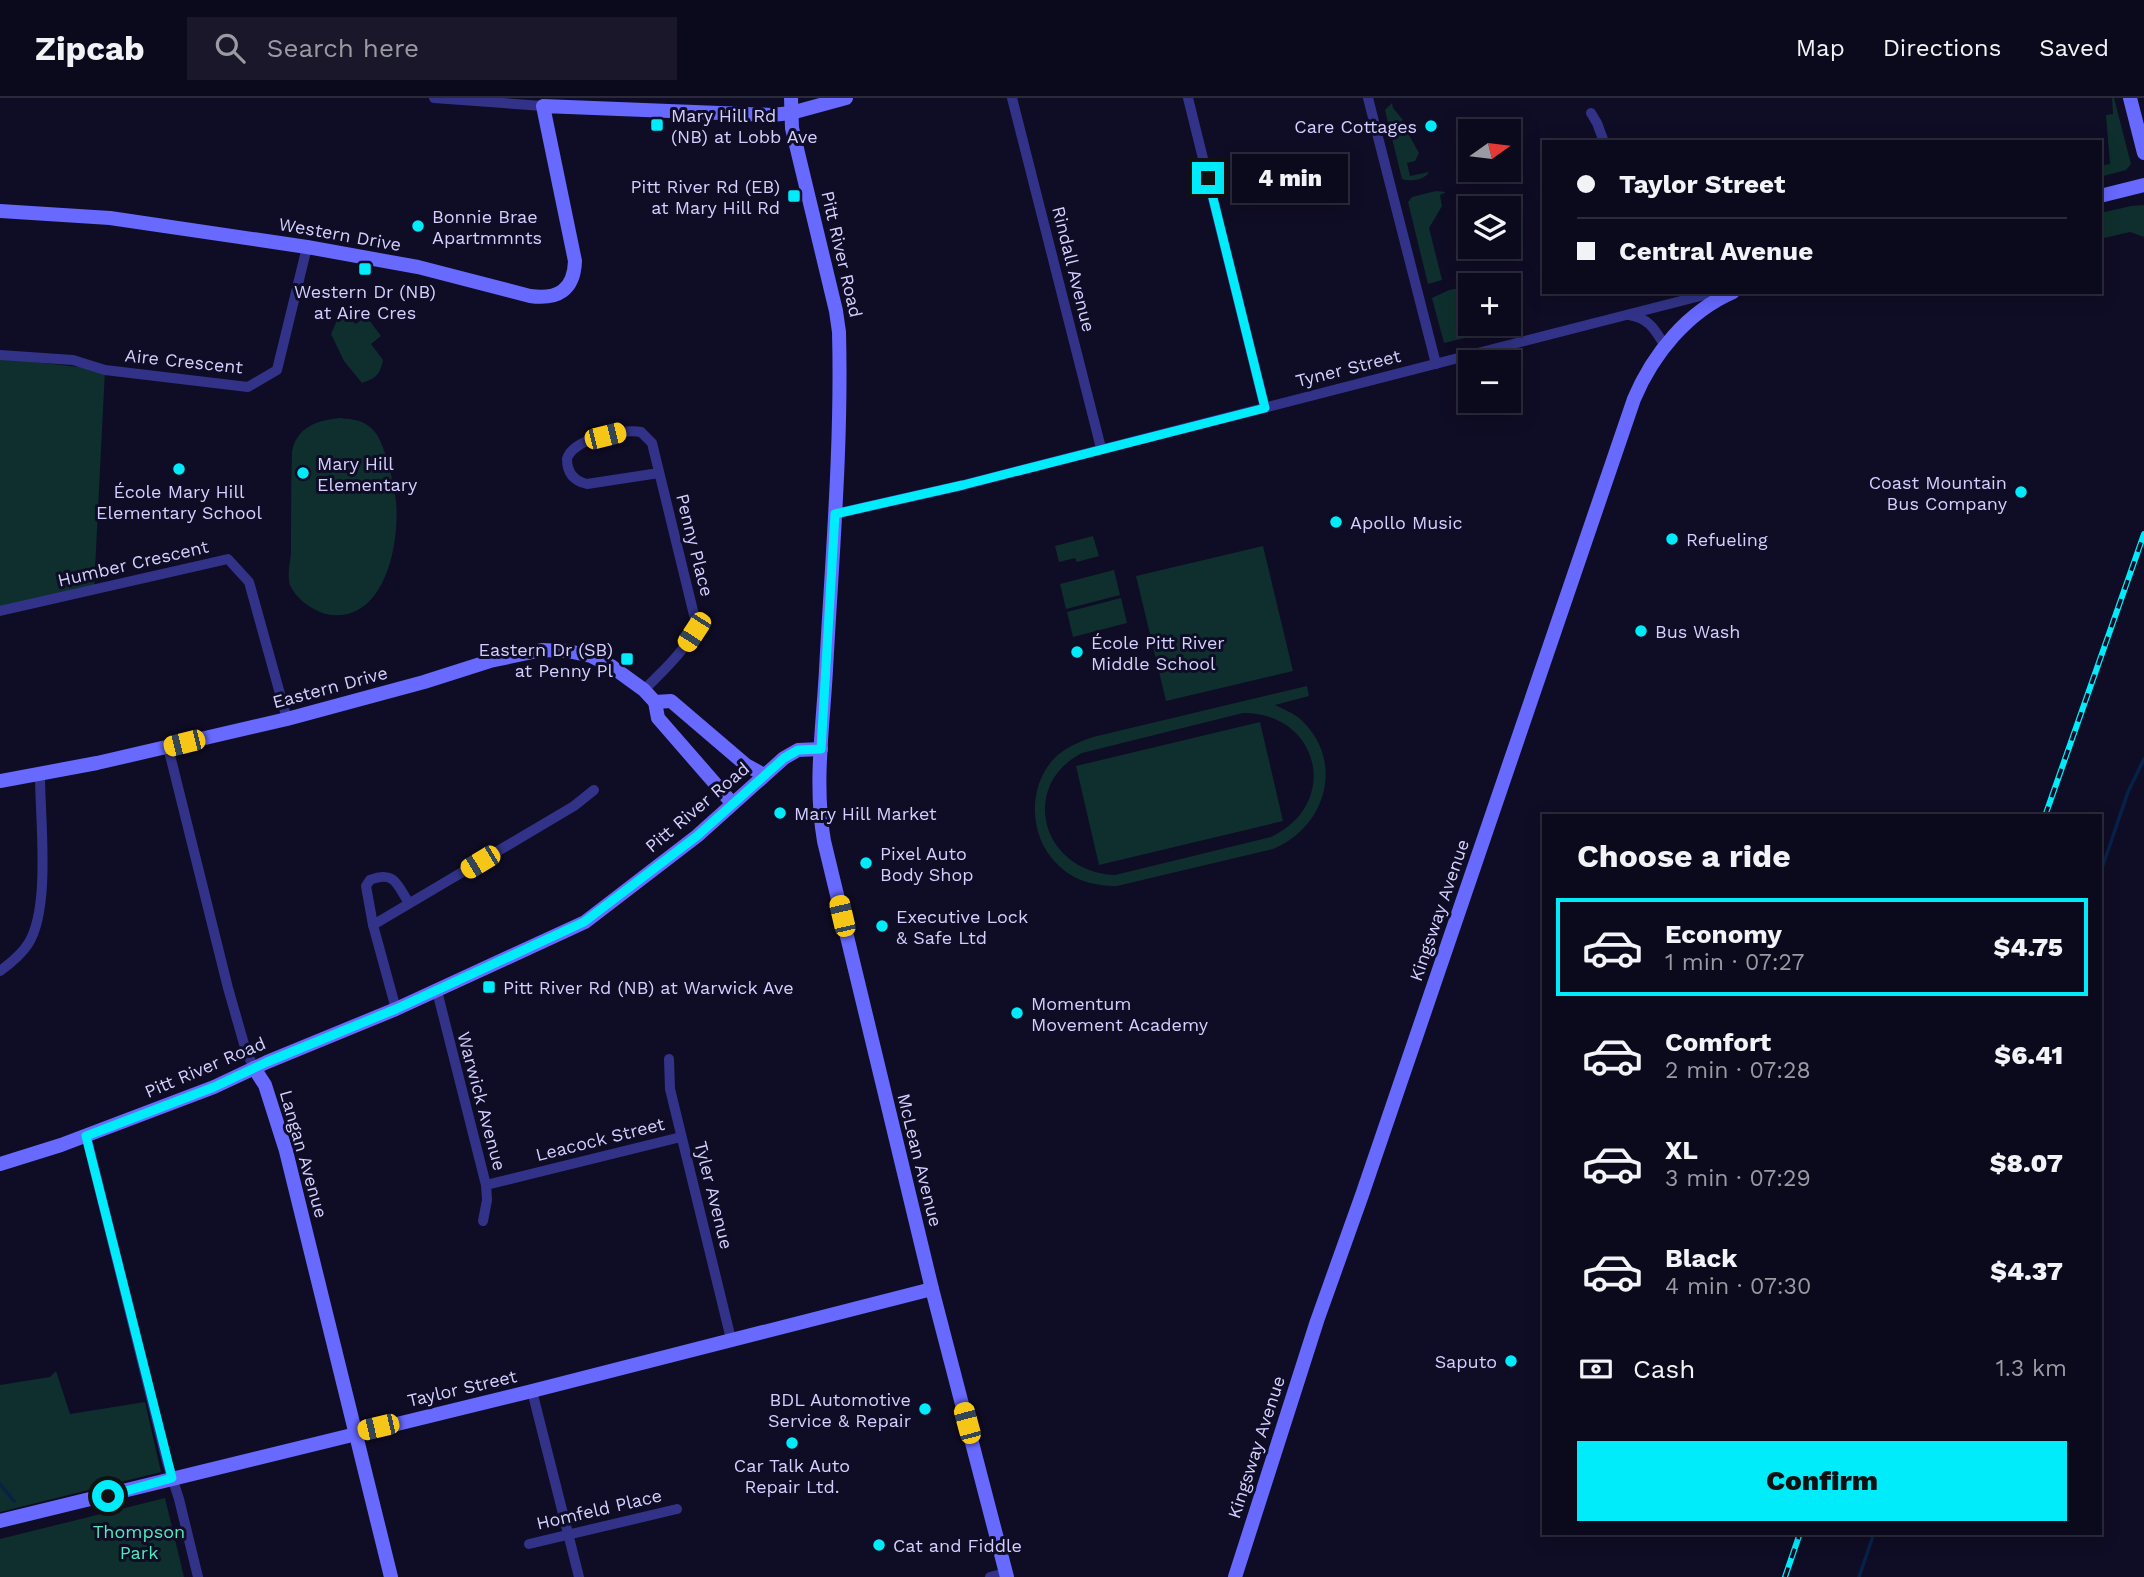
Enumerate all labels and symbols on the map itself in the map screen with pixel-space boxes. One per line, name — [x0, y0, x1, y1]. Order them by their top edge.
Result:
place label: Mary Hill Rd (NB) at Lobb Ave — [671, 105, 818, 147]
place label: Care Cottages — [1294, 116, 1417, 137]
marker: Mary Hill Rd (NB) at Lobb Ave — [649, 117, 665, 133]
marker: Care Cottages — [1423, 118, 1439, 134]
north arrow — [1458, 119, 1521, 182]
callout: 4 min — [1232, 154, 1348, 202]
route end — [1192, 162, 1224, 194]
place label: Pitt River Rd (EB) at Mary Hill Rd — [631, 176, 780, 218]
marker: Pitt River Rd (EB) at Mary Hill Rd — [786, 188, 802, 204]
street label: Pitt River Road — [817, 189, 867, 319]
street label: Rindall Avenue — [1048, 204, 1100, 334]
place label: Bonnie Brae Apartmmnts — [432, 206, 542, 248]
street label: Western Drive — [277, 213, 403, 255]
marker: Bonnie Brae Apartmmnts — [410, 218, 426, 234]
marker: Western Dr (NB) at Aire Cres — [357, 261, 373, 277]
place label: Western Dr (NB) at Aire Cres — [294, 281, 436, 323]
street label: Aire Crescent — [124, 344, 244, 378]
street label: Tyner Street — [1293, 345, 1403, 391]
car — [583, 421, 628, 451]
place label: Mary Hill Elementary — [317, 453, 418, 495]
marker: École Mary Hill Elementary School — [171, 461, 187, 477]
marker: Mary Hill Elementary — [295, 465, 311, 481]
place label: Coast Mountain Bus Company — [1869, 472, 2008, 514]
place label: École Mary Hill Elementary School — [96, 481, 262, 523]
marker: Coast Mountain Bus Company — [2013, 484, 2029, 500]
street label: Penny Place — [672, 491, 718, 599]
place label: Apollo Music — [1350, 512, 1463, 533]
marker: Apollo Music — [1328, 514, 1344, 530]
place label: Refueling — [1686, 529, 1768, 550]
marker: Refueling — [1664, 531, 1680, 547]
street label: Humber Crescent — [55, 535, 211, 591]
car — [674, 609, 715, 655]
place label: Bus Wash — [1655, 621, 1740, 642]
marker: Bus Wash — [1633, 623, 1649, 639]
place label: École Pitt River Middle School — [1091, 632, 1225, 674]
place label: Eastern Dr (SB) at Penny Pl — [479, 639, 613, 681]
marker: École Pitt River Middle School — [1069, 644, 1085, 660]
marker: Eastern Dr (SB) at Penny Pl — [619, 651, 635, 667]
street label: Eastern Drive — [270, 662, 390, 712]
car — [162, 728, 207, 758]
street label: Pitt River Road — [641, 757, 753, 857]
place label: Mary Hill Market — [794, 803, 937, 824]
marker: Mary Hill Market — [772, 805, 788, 821]
street label: Kingsway Avenue — [1405, 836, 1473, 984]
car — [457, 842, 504, 882]
place label: Pixel Auto Body Shop — [880, 843, 974, 885]
marker: Pixel Auto Body Shop — [858, 855, 874, 871]
car — [828, 893, 857, 939]
place label: Executive Lock & Safe Ltd — [896, 906, 1028, 948]
marker: Executive Lock & Safe Ltd — [874, 918, 890, 934]
place label: Pitt River Rd (NB) at Warwick Ave — [503, 977, 794, 998]
marker: Pitt River Rd (NB) at Warwick Ave — [481, 979, 497, 995]
place label: Momentum Movement Academy — [1031, 993, 1209, 1035]
marker: Momentum Movement Academy — [1009, 1005, 1025, 1021]
street label: Warwick Avenue — [453, 1029, 511, 1173]
street label: Pitt River Road — [141, 1032, 269, 1102]
street label: Langan Avenue — [276, 1088, 332, 1220]
street label: McLean Avenue — [893, 1091, 947, 1229]
street label: Leacock Street — [533, 1113, 667, 1165]
street label: Tyler Avenue — [690, 1139, 738, 1251]
place label: Saputo — [1435, 1351, 1497, 1372]
marker: Saputo — [1503, 1353, 1519, 1369]
street label: Taylor Street — [405, 1365, 519, 1411]
street label: Kingsway Avenue — [1223, 1373, 1289, 1521]
place label: BDL Automotive Service & Repair — [768, 1389, 911, 1431]
car — [952, 1400, 983, 1446]
marker: BDL Automotive Service & Repair — [917, 1401, 933, 1417]
car — [356, 1412, 401, 1442]
marker: Car Talk Auto Repair Ltd. — [784, 1435, 800, 1451]
place label: Car Talk Auto Repair Ltd. — [734, 1455, 850, 1497]
route start — [92, 1480, 124, 1512]
street label: Homfeld Place — [534, 1484, 664, 1534]
park label: Thompson Park — [93, 1521, 185, 1563]
place label: Cat and Fiddle — [893, 1535, 1022, 1556]
marker: Cat and Fiddle — [871, 1537, 887, 1553]

